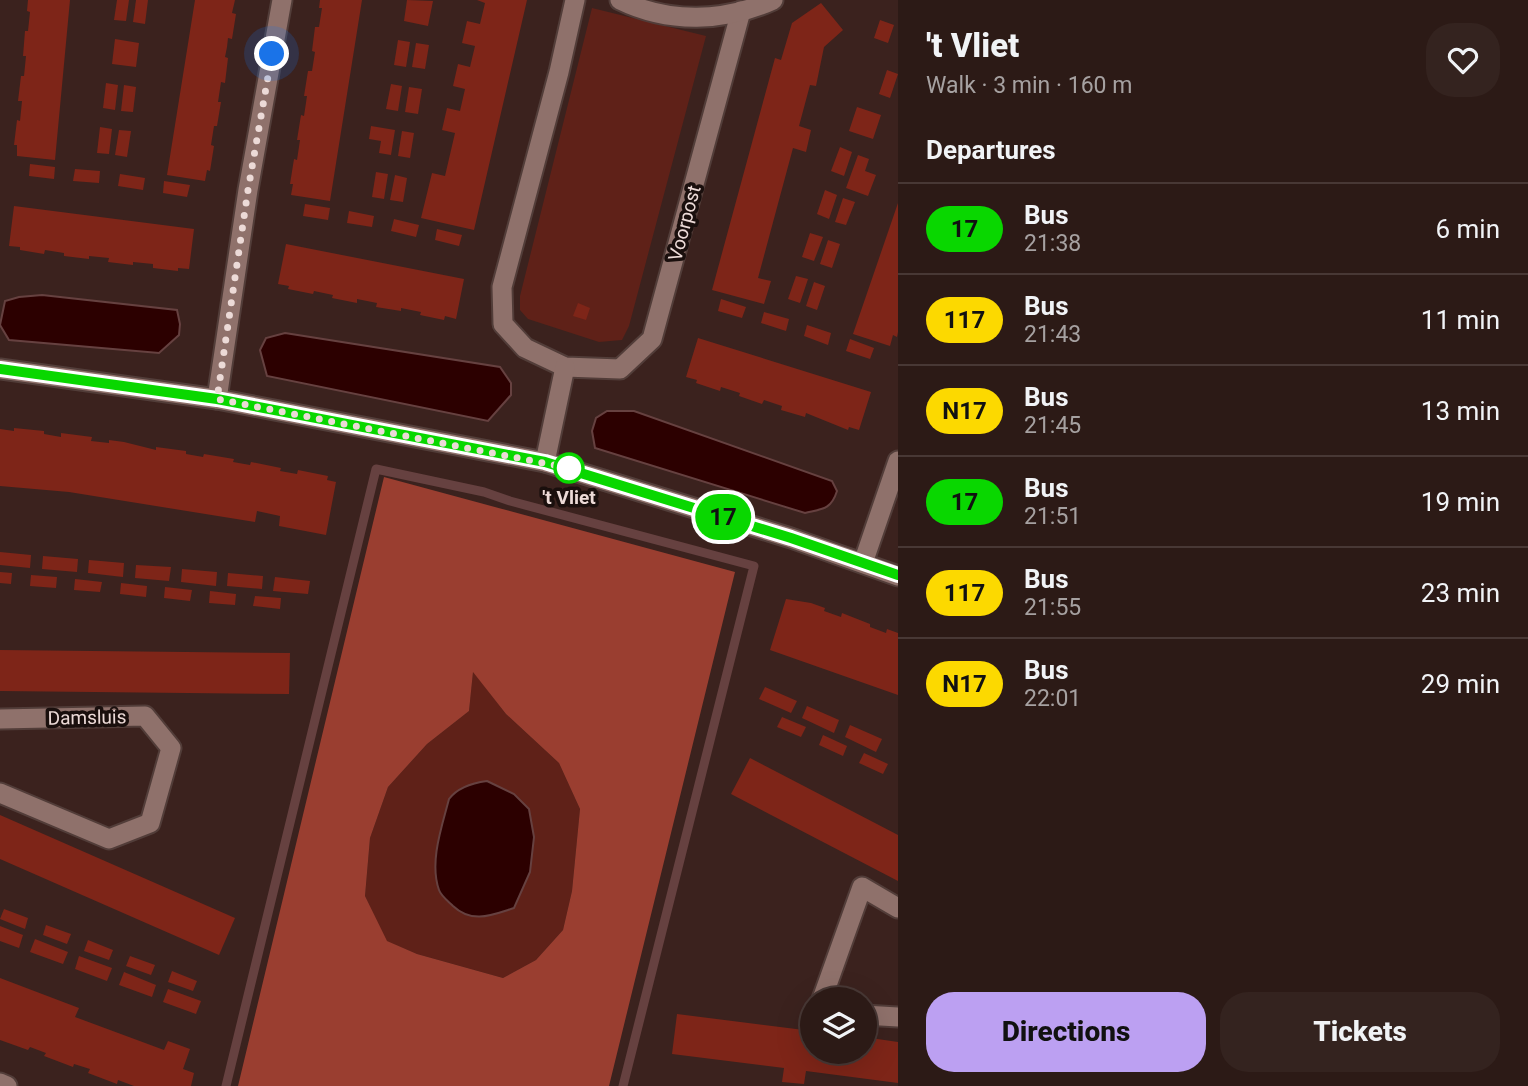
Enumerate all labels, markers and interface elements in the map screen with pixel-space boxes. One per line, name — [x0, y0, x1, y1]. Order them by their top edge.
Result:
button: heart — [1426, 23, 1500, 97]
text: 't Vliet — [926, 26, 1019, 65]
your location — [254, 36, 289, 71]
text: Walk · 3 min · 160 m — [926, 72, 1132, 99]
text: Departures — [926, 135, 1056, 165]
street label: Voorpost — [663, 183, 706, 263]
text: Bus — [1024, 200, 1069, 230]
text: 6 min — [1435, 214, 1500, 244]
text: 17 — [951, 215, 978, 243]
text: 21:38 — [1024, 230, 1081, 257]
text: Bus — [1024, 291, 1069, 321]
text: 11 min — [1421, 305, 1500, 335]
text: 117 — [944, 306, 985, 334]
text: 21:43 — [1024, 321, 1081, 348]
text: Bus — [1024, 382, 1069, 412]
text: 13 min — [1421, 396, 1500, 426]
text: N17 — [942, 397, 987, 425]
text: 21:45 — [1024, 412, 1081, 439]
marker: 't Vliet — [554, 453, 584, 483]
text: Bus — [1024, 473, 1069, 503]
place label: 't Vliet — [542, 486, 596, 509]
text: 19 min — [1421, 487, 1500, 517]
text: 17 — [951, 488, 978, 516]
line badge: 17 — [692, 494, 754, 540]
text: 17 — [709, 503, 737, 531]
text: 21:51 — [1024, 503, 1081, 530]
text: Bus — [1024, 564, 1069, 594]
text: 23 min — [1421, 578, 1500, 608]
text: 117 — [944, 579, 985, 607]
text: 21:55 — [1024, 594, 1081, 621]
text: Bus — [1024, 655, 1069, 685]
text: 29 min — [1421, 669, 1500, 699]
text: N17 — [942, 670, 987, 698]
text: 22:01 — [1024, 685, 1081, 712]
street label: Damsluis — [47, 705, 127, 730]
map controls — [800, 987, 877, 1064]
button: layers — [800, 987, 877, 1064]
button: Directions — [926, 992, 1206, 1072]
button: Tickets — [1220, 992, 1500, 1072]

